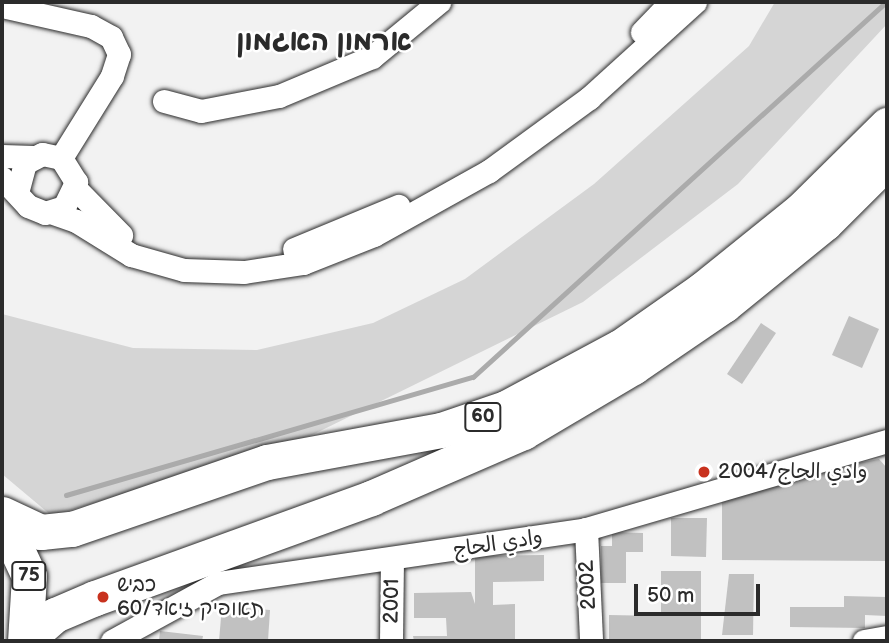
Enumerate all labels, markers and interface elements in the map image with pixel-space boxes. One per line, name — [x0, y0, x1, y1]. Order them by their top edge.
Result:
district label: ארמון האגמון — [236, 25, 412, 59]
road number: 60 — [464, 402, 502, 432]
place label: وادي الحاج/2004 — [718, 459, 867, 485]
marker: وادي الحاج/2004 — [696, 464, 712, 480]
street label: وادي الحاج — [452, 525, 544, 563]
street label: 2002 — [574, 560, 602, 610]
road number: 75 — [10, 561, 48, 592]
scale bar — [637, 570, 763, 614]
place label: כביש 60/תאופיק זיאד — [117, 572, 264, 622]
street label: 2001 — [379, 578, 405, 624]
text: 50 m — [647, 583, 694, 608]
marker: כביש 60/תאופיק זיאד — [95, 589, 111, 605]

